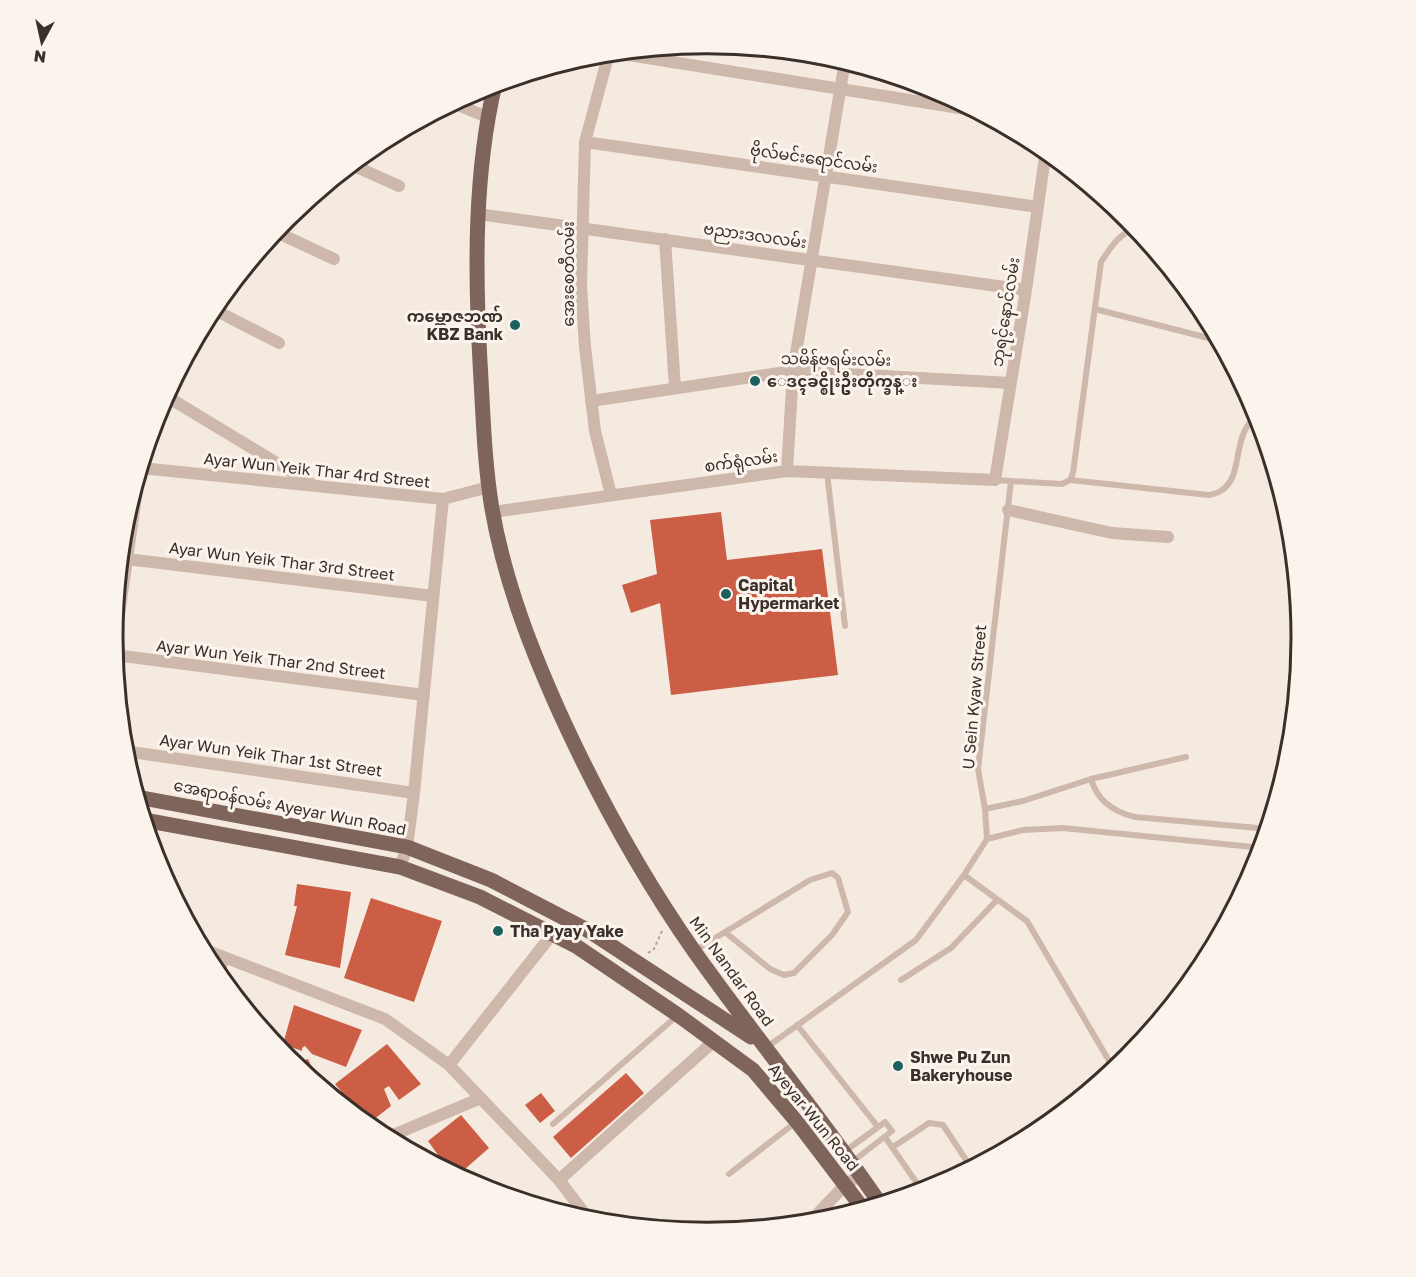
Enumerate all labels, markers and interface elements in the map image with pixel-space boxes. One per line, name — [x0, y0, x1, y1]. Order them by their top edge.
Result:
north arrow — [12, 12, 72, 72]
text: N — [32, 46, 47, 68]
street label: ဗိုလ်မင်းရောင်လမ်း — [748, 138, 879, 182]
street label: ဗညားဒလလမ်း — [702, 217, 808, 256]
street label: အေးစေတီလမ်း — [557, 221, 578, 327]
street label: ဘုရင့်နောင်လမ်း — [985, 256, 1028, 369]
place label: ကမ္ဘောဇဘဏ် KBZ Bank — [407, 305, 504, 344]
marker: ကမ္ဘောဇဘဏ် KBZ Bank — [508, 318, 522, 332]
street label: သမိန်ဗရမ်းလမ်း — [780, 347, 891, 374]
place label: ေဒၚခင္စိုးဦးတိုက္ခန္း — [767, 371, 917, 395]
marker: ေဒၚခင္စိုးဦးတိုက္ခန္း — [748, 374, 762, 388]
street label: စက်ရုံလမ်း — [703, 445, 780, 481]
street label: Ayar Wun Yeik Thar 4rd Street — [203, 448, 431, 492]
street label: Ayar Wun Yeik Thar 3rd Street — [168, 537, 396, 585]
place label: Capital Hypermarket — [738, 575, 840, 613]
marker: Capital Hypermarket — [719, 587, 733, 601]
street label: U Sein Kyaw Street — [958, 624, 990, 770]
street label: Ayar Wun Yeik Thar 2nd Street — [155, 635, 387, 683]
street label: Ayar Wun Yeik Thar 1st Street — [158, 729, 384, 781]
street label: အေရာဝန်လမ်း Ayeyar Wun Road — [171, 774, 408, 843]
street label: Min Nandar Road — [685, 912, 779, 1030]
place label: Tha Pyay Yake — [510, 921, 624, 941]
marker: Tha Pyay Yake — [491, 924, 505, 938]
place label: Shwe Pu Zun Bakeryhouse — [910, 1047, 1012, 1085]
street label: Ayeyar Wun Road — [764, 1059, 864, 1175]
marker: Shwe Pu Zun Bakeryhouse — [891, 1059, 905, 1073]

